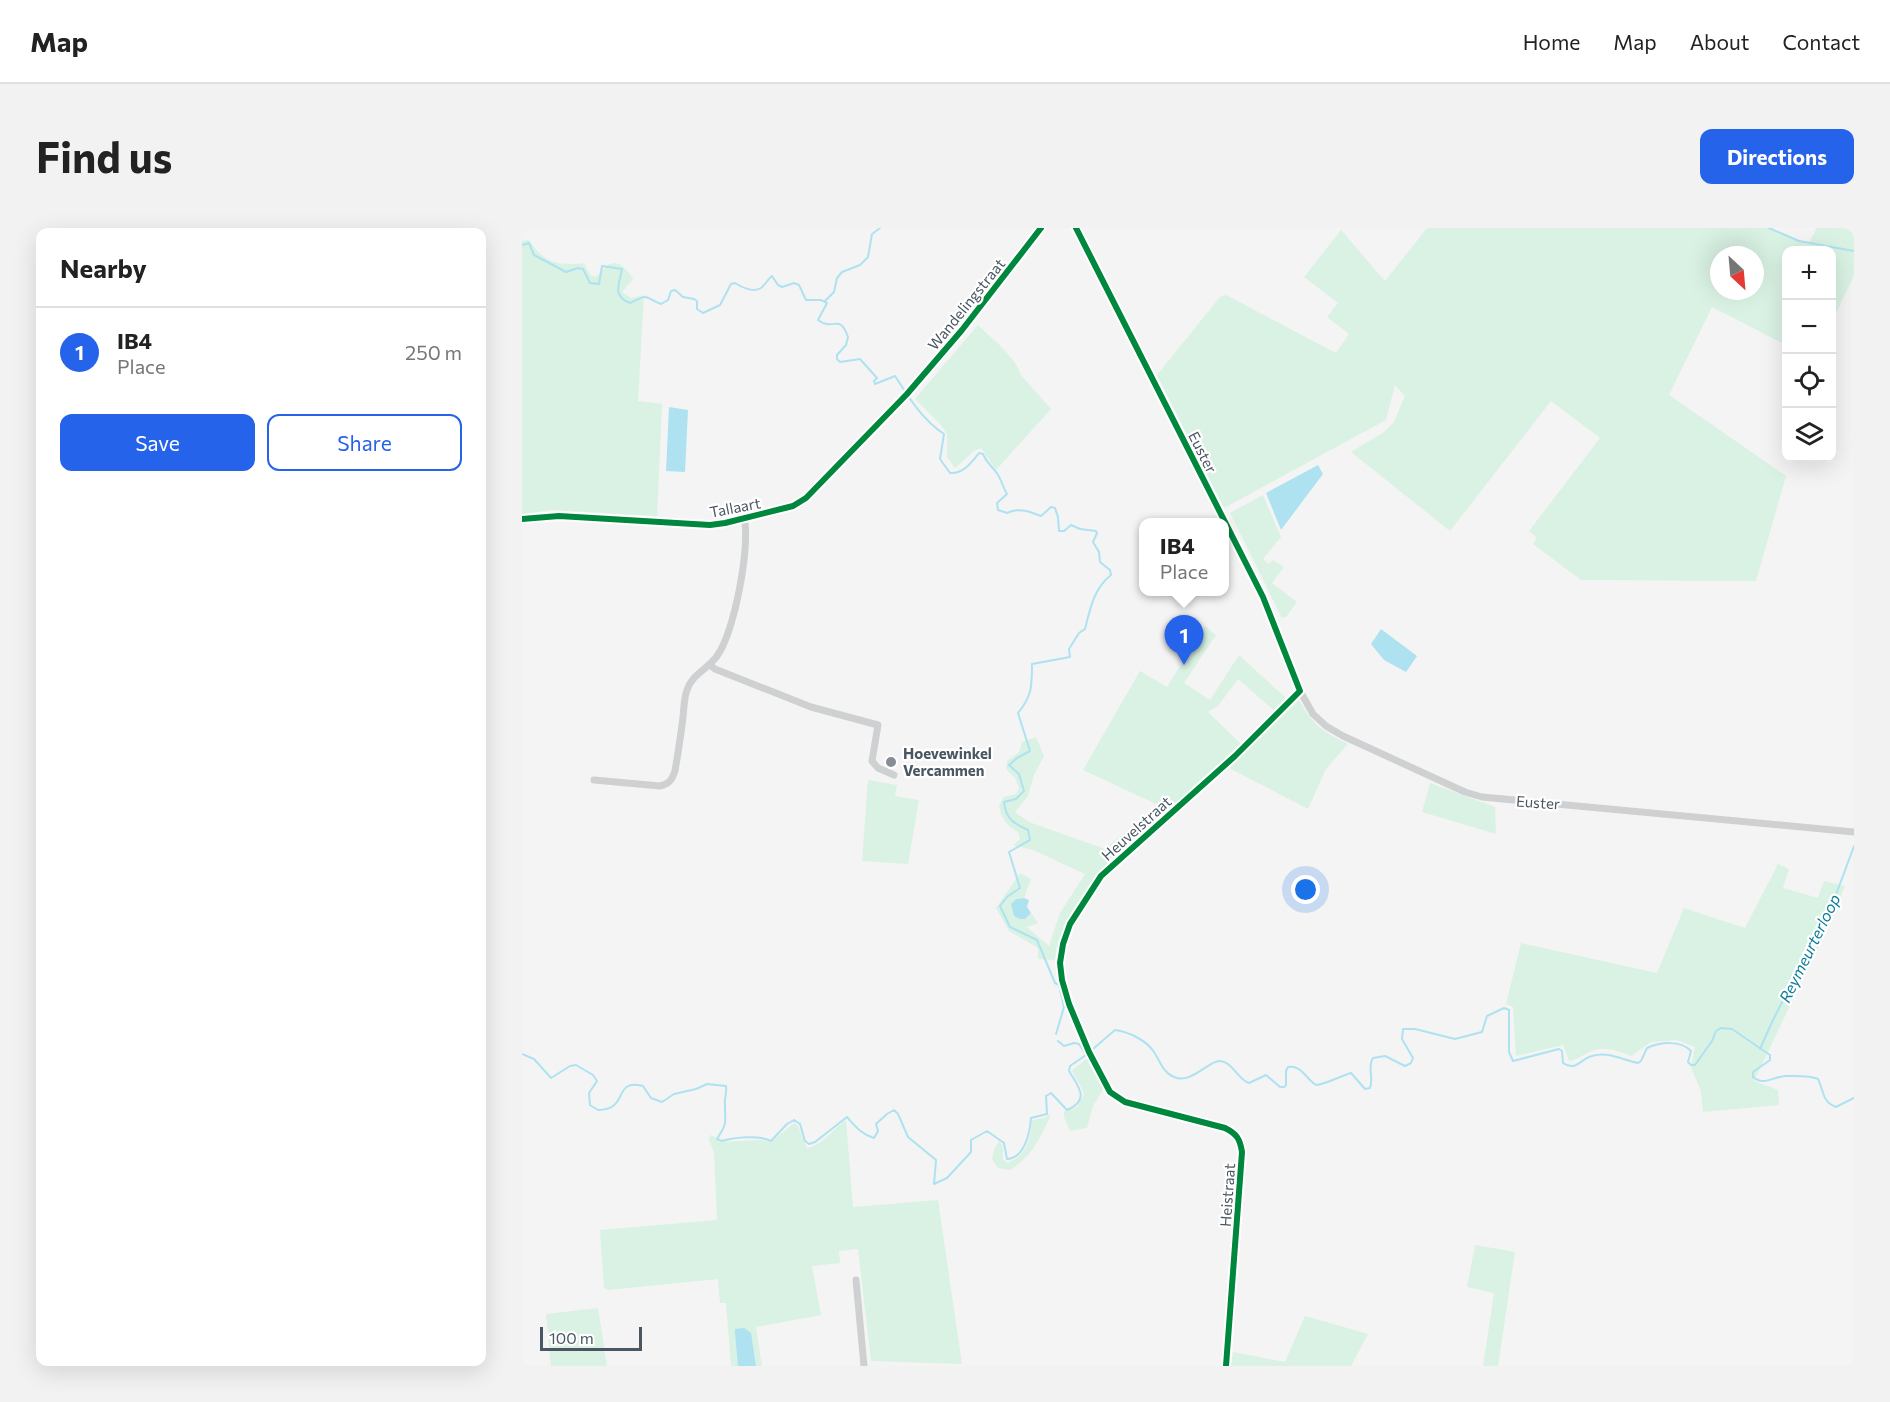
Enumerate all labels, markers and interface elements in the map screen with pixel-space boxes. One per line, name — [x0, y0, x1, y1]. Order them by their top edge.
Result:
text: Map — [30, 24, 88, 58]
text: Home — [1523, 29, 1580, 54]
text: Map — [1613, 29, 1657, 54]
text: About — [1690, 29, 1749, 54]
text: Contact — [1782, 29, 1860, 54]
button: Directions — [1700, 129, 1854, 184]
text: Find us — [36, 130, 172, 182]
north arrow — [1710, 246, 1764, 300]
map controls — [1782, 246, 1836, 462]
button: + — [1782, 246, 1836, 300]
text: Nearby — [60, 252, 147, 283]
street label: Wandelingstraat — [924, 255, 1008, 353]
button: − — [1782, 300, 1836, 354]
text: IB4 — [117, 327, 152, 354]
text: 1 — [75, 340, 84, 364]
text: 250 m — [405, 340, 462, 364]
text: Place — [117, 354, 166, 378]
button: locate — [1782, 354, 1836, 408]
button: layers — [1782, 408, 1836, 462]
button: Save — [60, 414, 255, 471]
button: Share — [267, 414, 462, 471]
street label: Euster — [1185, 428, 1221, 476]
street label: Tallaart — [708, 493, 762, 521]
popup — [1139, 518, 1229, 596]
text: IB4 — [1160, 532, 1195, 559]
text: Place — [1160, 559, 1208, 583]
pin: 1 — [1164, 616, 1204, 665]
place label: Hoevewinkel Vercammen — [903, 744, 992, 779]
marker: Hoevewinkel Vercammen — [884, 755, 898, 769]
street label: Euster — [1515, 791, 1561, 813]
street label: Heuvelstraat — [1098, 792, 1174, 864]
your location — [1291, 875, 1320, 904]
water label: Reymeurterloop — [1775, 891, 1843, 1005]
street label: Heistraat — [1216, 1163, 1238, 1227]
scale bar — [540, 1324, 642, 1352]
text: 100 m — [549, 1328, 594, 1347]

